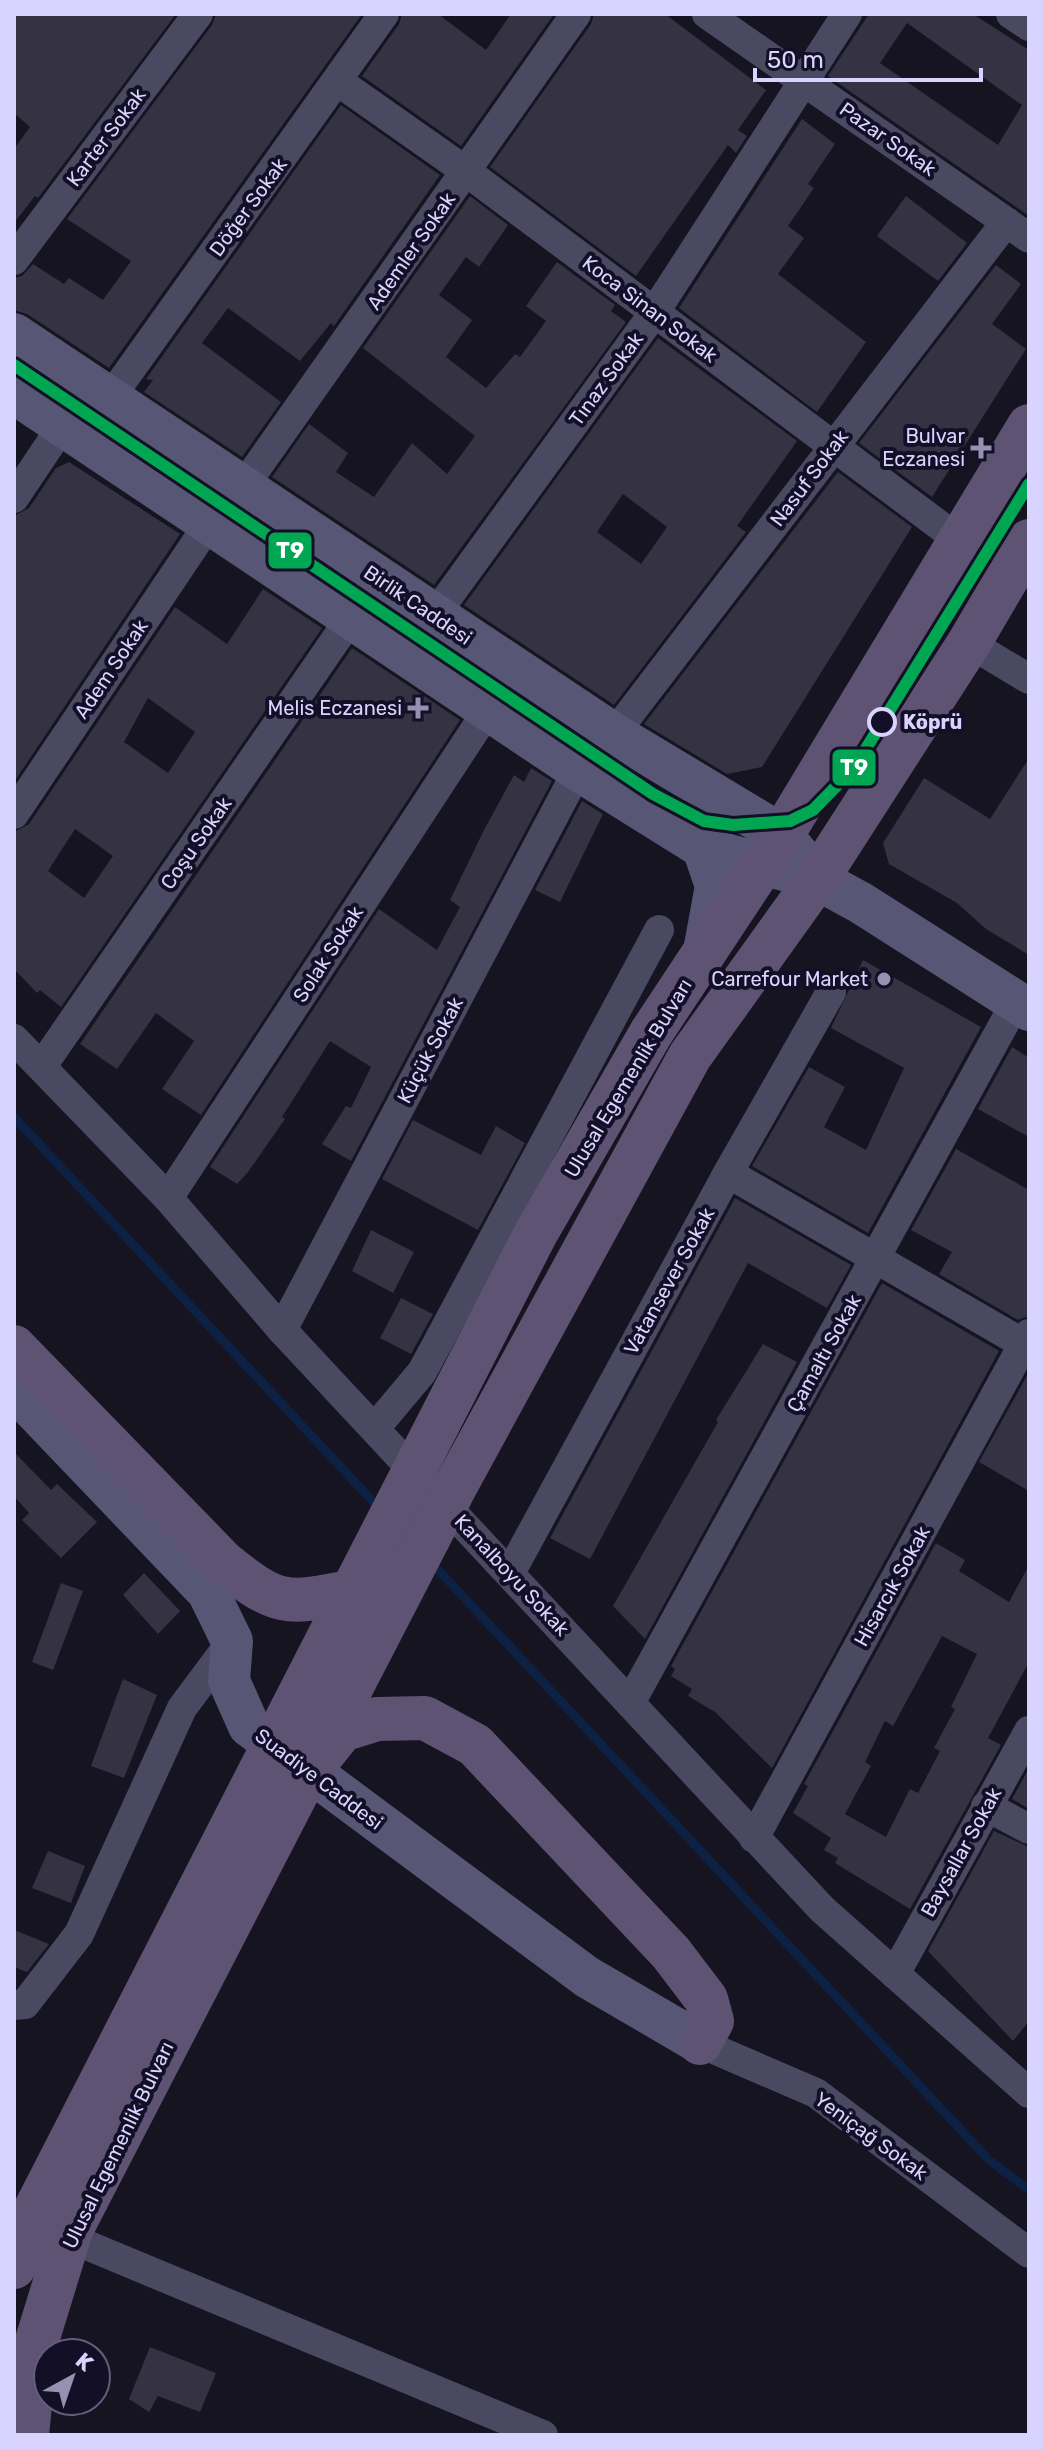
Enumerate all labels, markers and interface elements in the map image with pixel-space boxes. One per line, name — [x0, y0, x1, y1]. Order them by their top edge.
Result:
scale bar — [755, 32, 981, 82]
text: 50 m — [767, 46, 824, 74]
street label: Karter Sokak — [61, 83, 151, 191]
street label: Pazar Sokak — [835, 97, 941, 181]
street label: Döğer Sokak — [204, 153, 292, 261]
street label: Ademler Sokak — [362, 187, 461, 314]
street label: Koca Sinan Sokak — [578, 250, 723, 368]
street label: Tınaz Sokak — [564, 327, 648, 431]
street label: Nasuf Sokak — [765, 424, 854, 531]
place label: Bulvar Eczanesi — [882, 424, 965, 471]
marker: Bulvar Eczanesi — [972, 439, 990, 457]
line badge: T9 — [267, 531, 313, 570]
text: T9 — [276, 537, 304, 564]
street label: Birlik Caddesi — [360, 560, 476, 650]
street label: Adem Sokak — [69, 614, 153, 723]
place label: Melis Eczanesi — [267, 696, 402, 720]
marker: Melis Eczanesi — [409, 699, 427, 717]
marker: Köprü — [868, 708, 896, 736]
place label: Köprü — [903, 710, 962, 734]
line badge: T9 — [831, 748, 877, 787]
text: T9 — [840, 754, 868, 781]
street label: Coşu Sokak — [155, 792, 237, 894]
street label: Solak Sokak — [288, 901, 368, 1007]
place label: Carrefour Market — [711, 967, 868, 991]
marker: Carrefour Market — [875, 970, 893, 988]
street label: Ulusal Egemenlik Bulvarı — [559, 974, 697, 1182]
street label: Küçük Sokak — [392, 992, 468, 1107]
street label: Vatansever Sokak — [619, 1203, 720, 1359]
street label: Çamaltı Sokak — [782, 1289, 867, 1416]
street label: Kanalboyu Sokak — [450, 1509, 575, 1641]
street label: Hisarcık Sokak — [849, 1521, 935, 1650]
street label: Suadiye Caddesi — [251, 1723, 387, 1835]
street label: Baysallar Sokak — [916, 1782, 1007, 1921]
street label: Ulusal Egemenlik Bulvarı — [57, 2038, 179, 2252]
street label: Yeniçağ Sokak — [810, 2087, 933, 2185]
north arrow — [32, 2337, 112, 2417]
text: K — [70, 2347, 99, 2377]

